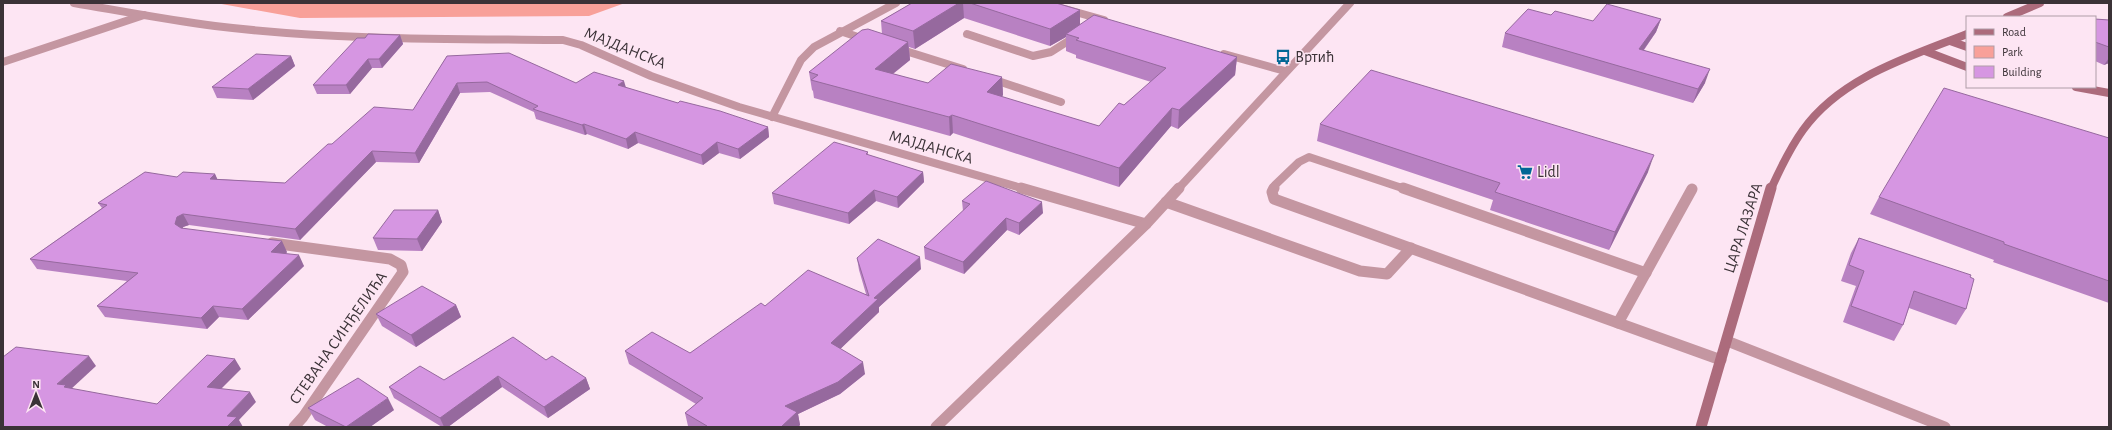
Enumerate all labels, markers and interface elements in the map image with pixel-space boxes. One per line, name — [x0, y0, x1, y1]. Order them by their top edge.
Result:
legend — [1966, 16, 2096, 88]
street label: МАЈДАНСКА — [582, 24, 669, 72]
text: Road — [2002, 26, 2026, 38]
text: Park — [2002, 46, 2023, 58]
bus stop icon: Вртић — [1274, 48, 1292, 66]
place label: Вртић — [1295, 49, 1334, 65]
text: Building — [2002, 66, 2042, 78]
street label: МАЈДАНСКА — [887, 127, 975, 167]
supermarket icon: Lidl — [1516, 163, 1534, 181]
place label: Lidl — [1537, 164, 1560, 180]
street label: ЦАРА ЛАЗАРА — [1721, 180, 1765, 275]
street label: СТЕВАНА СИНЂЕЛИЋА — [286, 268, 391, 408]
north arrow — [16, 374, 56, 414]
text: N — [32, 379, 40, 390]

